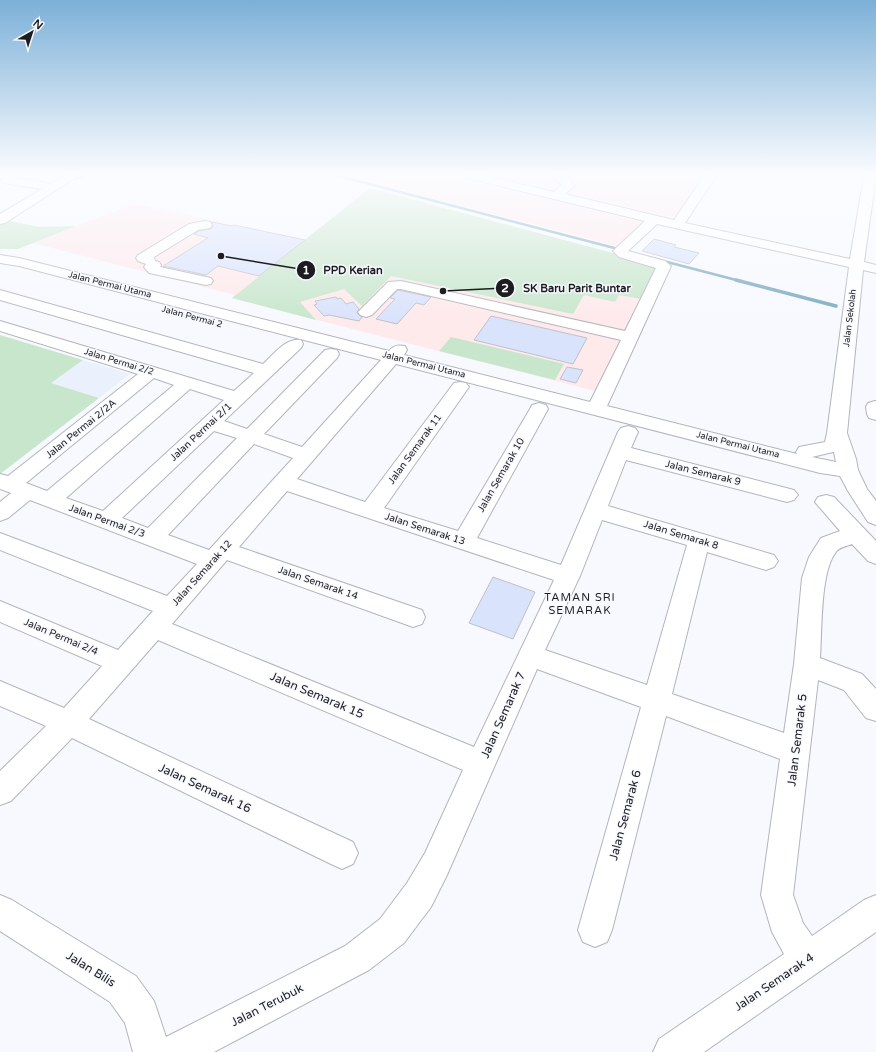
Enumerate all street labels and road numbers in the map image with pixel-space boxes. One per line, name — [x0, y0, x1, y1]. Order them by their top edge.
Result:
street label: Jalan Permai Utama — [67, 269, 153, 301]
street label: Jalan Sekolah — [841, 288, 859, 348]
street label: Jalan Permai 2 — [160, 304, 224, 330]
street label: Jalan Permai 2/2 — [83, 346, 155, 378]
street label: Jalan Permai Utama — [381, 349, 467, 381]
street label: Jalan Permai 2/2A — [43, 397, 119, 461]
street label: Jalan Permai 2/1 — [168, 400, 234, 464]
street label: Jalan Semarak 11 — [386, 412, 444, 486]
street label: Jalan Permai Utama — [695, 429, 781, 461]
street label: Jalan Semarak 10 — [475, 436, 527, 514]
street label: Jalan Semarak 9 — [664, 458, 742, 488]
street label: Jalan Permai 2/3 — [67, 502, 147, 540]
street label: Jalan Semarak 13 — [383, 510, 467, 548]
street label: Jalan Semarak 8 — [642, 518, 720, 552]
street label: Jalan Semarak 12 — [170, 538, 234, 608]
street label: Jalan Semarak 14 — [276, 564, 360, 602]
street label: Jalan Permai 2/4 — [22, 616, 100, 658]
street label: Jalan Semarak 15 — [268, 669, 366, 721]
street label: Jalan Semarak 7 — [478, 670, 528, 760]
street label: Jalan Semarak 5 — [784, 693, 810, 787]
street label: Jalan Semarak 16 — [156, 760, 254, 816]
street label: Jalan Semarak 6 — [606, 768, 644, 862]
street label: Jalan Bilis — [64, 948, 118, 990]
street label: Jalan Semarak 4 — [732, 950, 817, 1014]
street label: Jalan Terubuk — [229, 981, 306, 1029]

